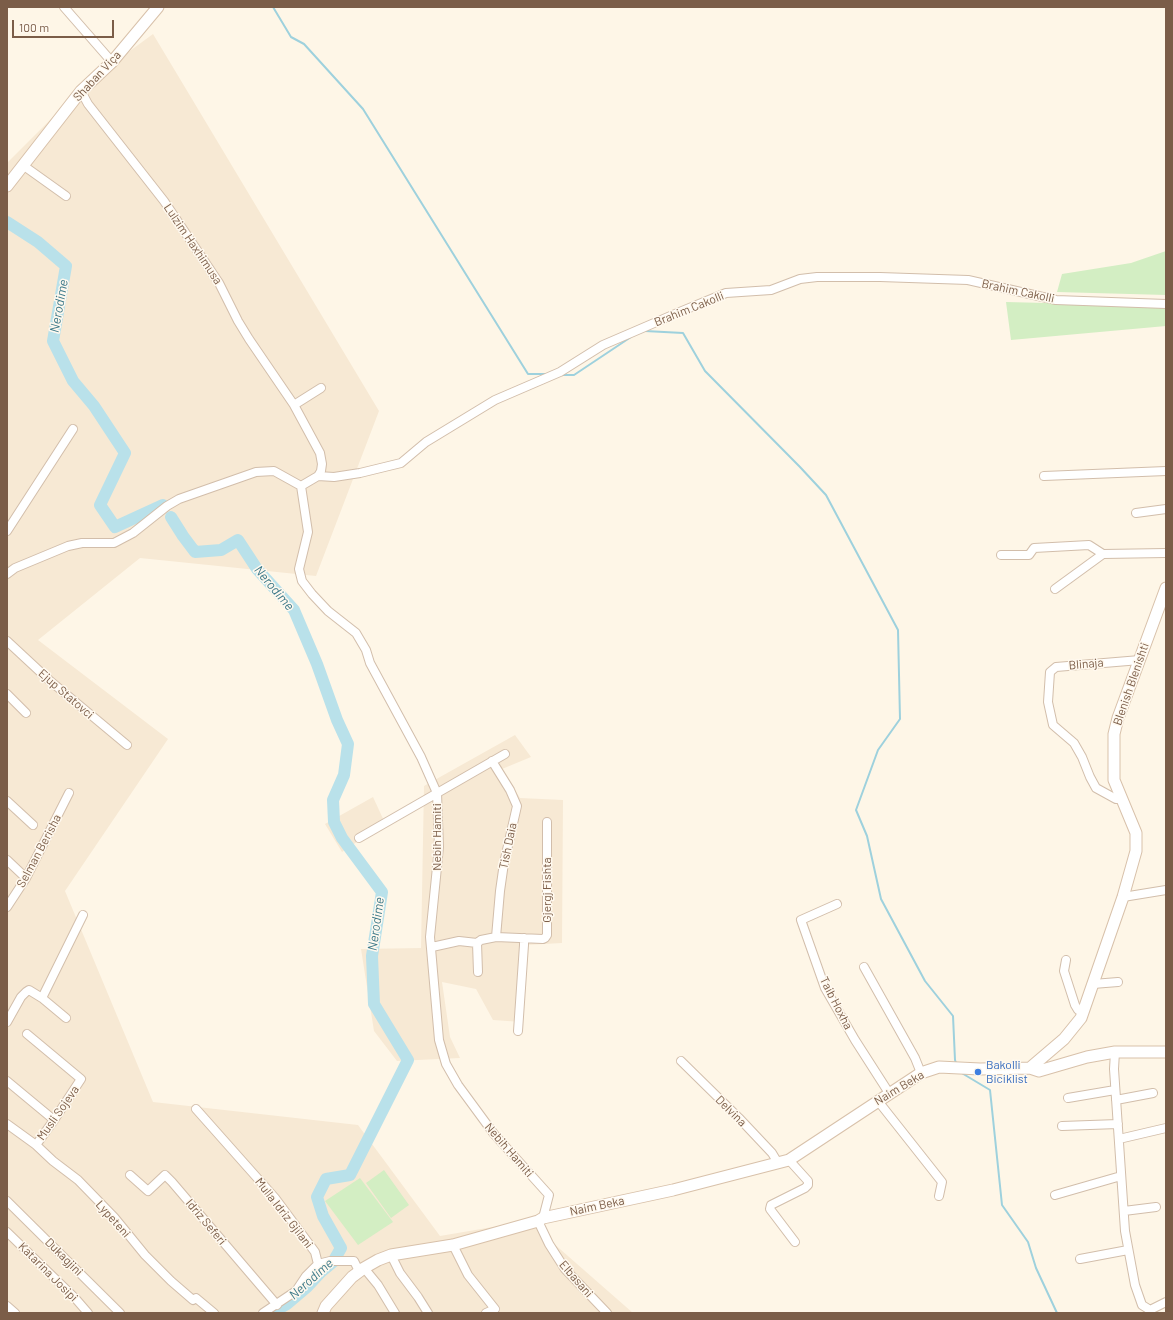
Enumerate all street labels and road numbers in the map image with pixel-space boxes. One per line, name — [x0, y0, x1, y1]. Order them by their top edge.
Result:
street label: Shaban Viça — [70, 48, 124, 104]
street label: Lulzim Haxhimusa — [161, 201, 225, 287]
street label: Brahim Cakolli — [980, 276, 1056, 306]
street label: Brahim Cakolli — [652, 288, 726, 330]
street label: Blenish Blenishti — [1110, 641, 1152, 727]
street label: Blinaja — [1068, 655, 1104, 673]
street label: Ejup Statovci — [35, 666, 97, 722]
street label: Nebih Hamiti — [430, 803, 444, 871]
street label: Selman Berisha — [14, 812, 64, 890]
street label: Tish Daia — [496, 822, 520, 870]
street label: Gjergj Fishta — [540, 857, 554, 923]
street label: Taib Hoxha — [817, 974, 855, 1032]
street label: Naim Beka — [871, 1068, 927, 1108]
street label: Musli Sojeva — [34, 1083, 82, 1143]
street label: Delvina — [712, 1092, 750, 1130]
street label: Nebih Hamiti — [481, 1120, 537, 1180]
street label: Mulla Idriz Gjilani — [252, 1175, 316, 1251]
street label: Naim Beka — [568, 1193, 626, 1219]
street label: Idriz Seferi — [183, 1196, 229, 1248]
street label: Lypeteni — [93, 1197, 133, 1241]
street label: Dukagjini — [42, 1235, 86, 1279]
street label: Katarina Josipi — [15, 1239, 81, 1305]
street label: Elbasani — [556, 1258, 596, 1300]

